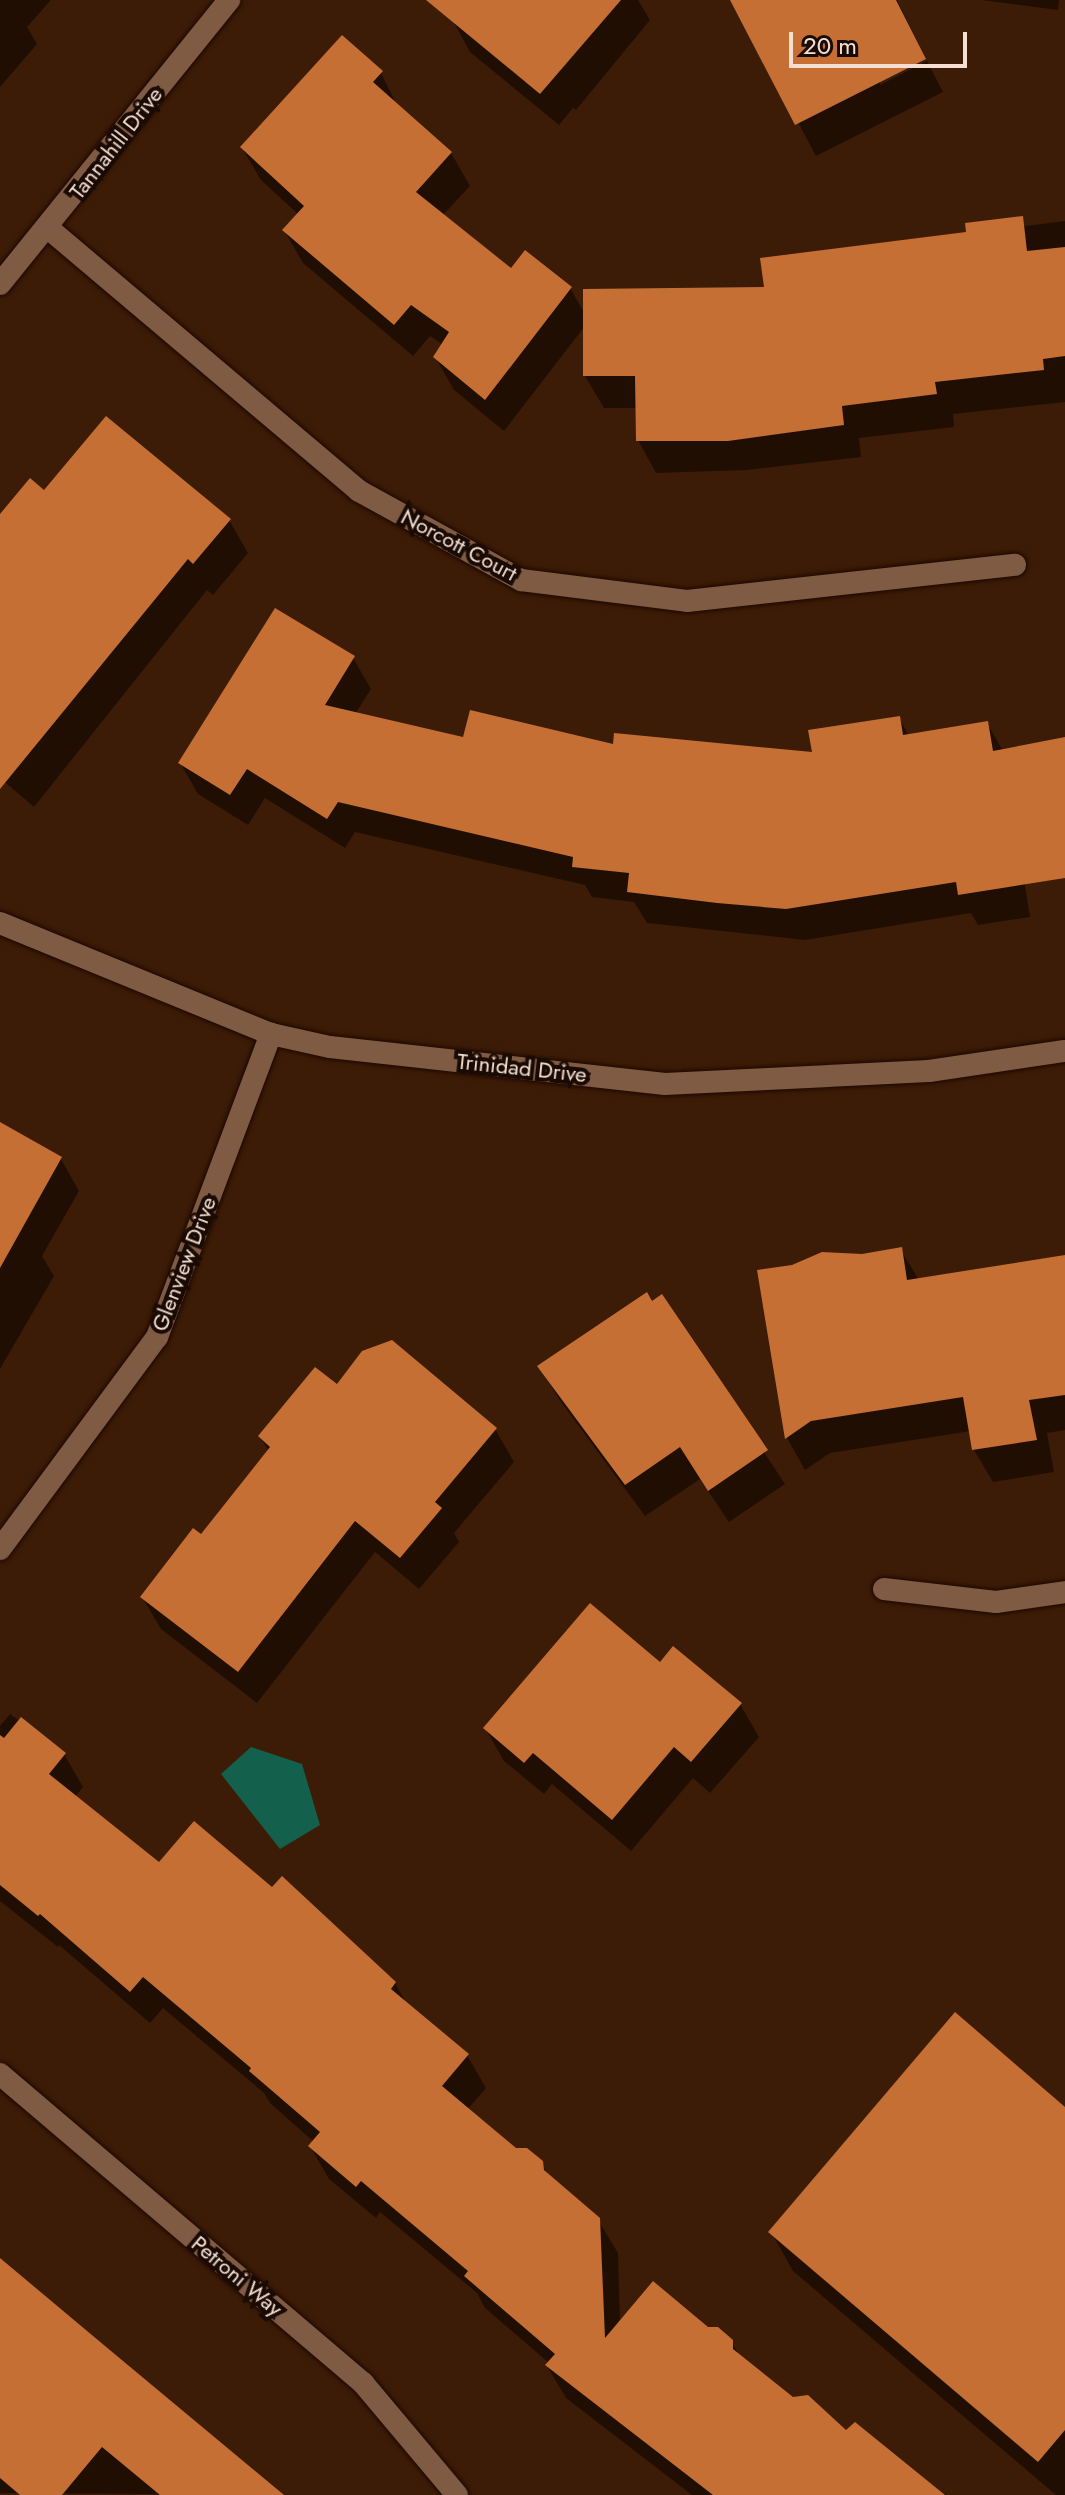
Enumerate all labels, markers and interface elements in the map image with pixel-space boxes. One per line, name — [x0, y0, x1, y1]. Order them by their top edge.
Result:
scale bar — [793, 16, 971, 66]
text: 20 m — [803, 28, 857, 63]
street label: Tannahill Drive — [64, 82, 168, 204]
street label: Norcott Court — [397, 503, 521, 587]
street label: Trinidad Drive — [456, 1048, 588, 1088]
street label: Glenview Drive — [146, 1193, 222, 1335]
street label: Petroni Way — [186, 2230, 288, 2322]

